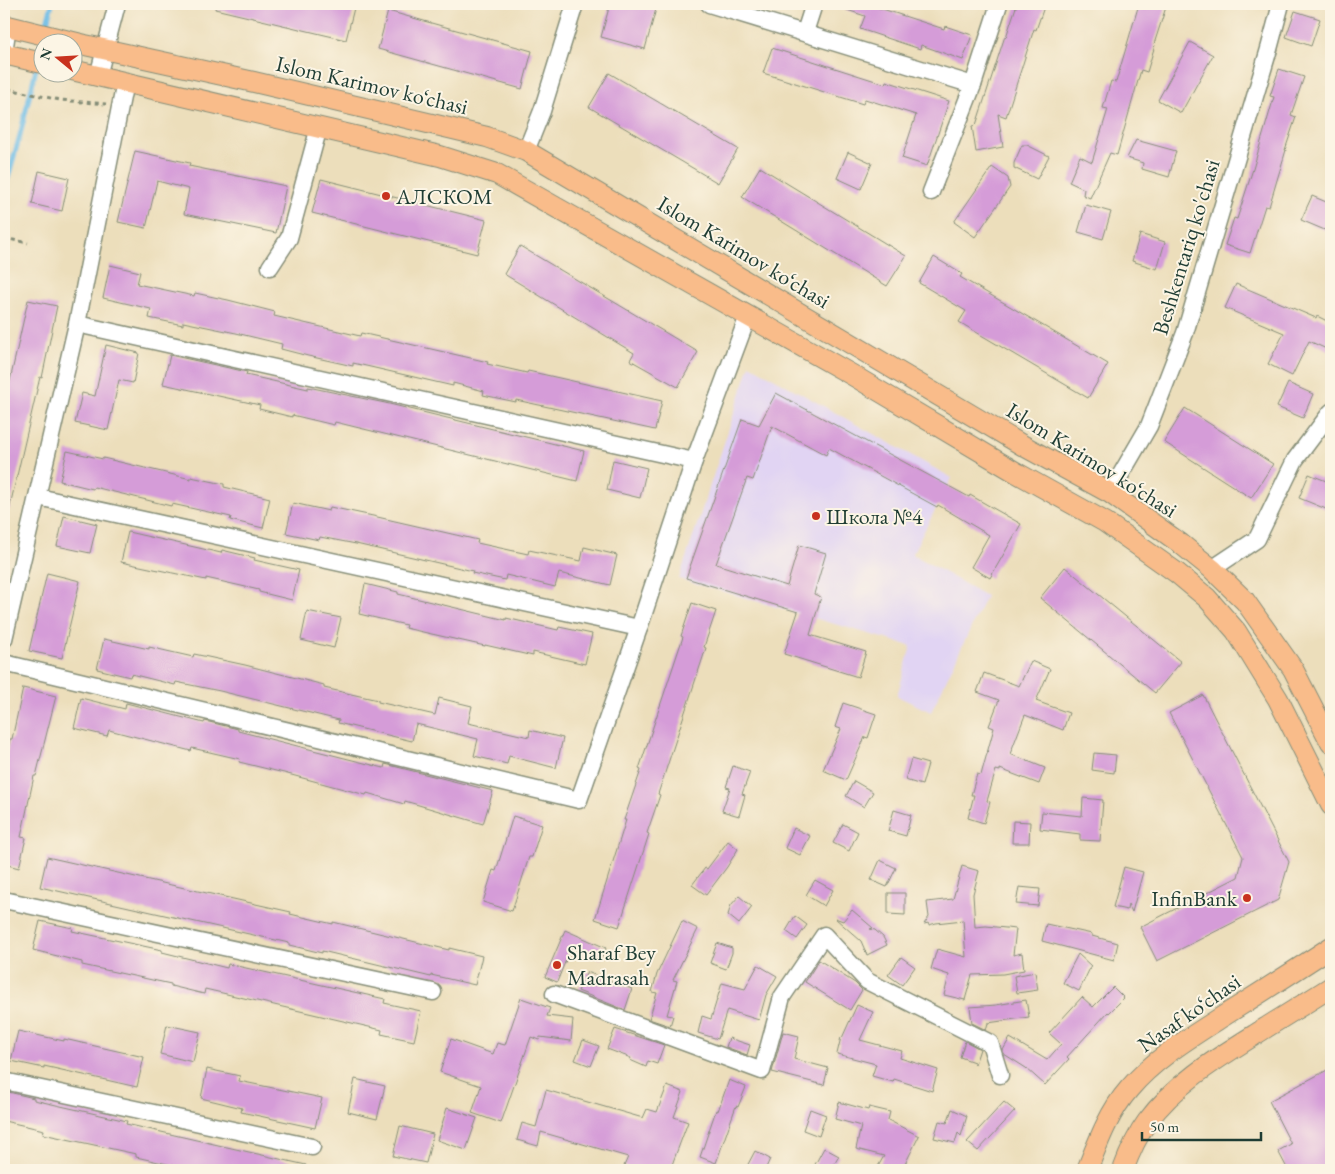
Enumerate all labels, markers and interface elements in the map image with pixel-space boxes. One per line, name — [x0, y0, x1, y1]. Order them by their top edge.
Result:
north arrow — [32, 32, 82, 82]
text: N — [35, 45, 56, 62]
street label: Islom Karimov ko‘chasi — [273, 49, 471, 121]
street label: Beshkentariq ko'chasi — [1146, 156, 1226, 338]
place label: АЛСКОМ — [395, 182, 493, 211]
street label: Islom Karimov ko‘chasi — [652, 189, 836, 315]
marker: АЛСКОМ — [380, 190, 392, 202]
street label: Islom Karimov ko‘chasi — [1001, 396, 1183, 524]
place label: Школа №4 — [826, 502, 923, 531]
marker: Школа №4 — [810, 510, 822, 522]
place label: InfinBank — [1151, 884, 1238, 913]
marker: InfinBank — [1241, 892, 1253, 904]
place label: Sharaf Bey Madrasah — [567, 938, 656, 992]
marker: Sharaf Bey Madrasah — [551, 959, 563, 971]
street label: Nasaf ko‘chasi — [1132, 967, 1246, 1059]
scale bar — [1142, 1109, 1261, 1141]
text: 50 m — [1150, 1117, 1179, 1136]

